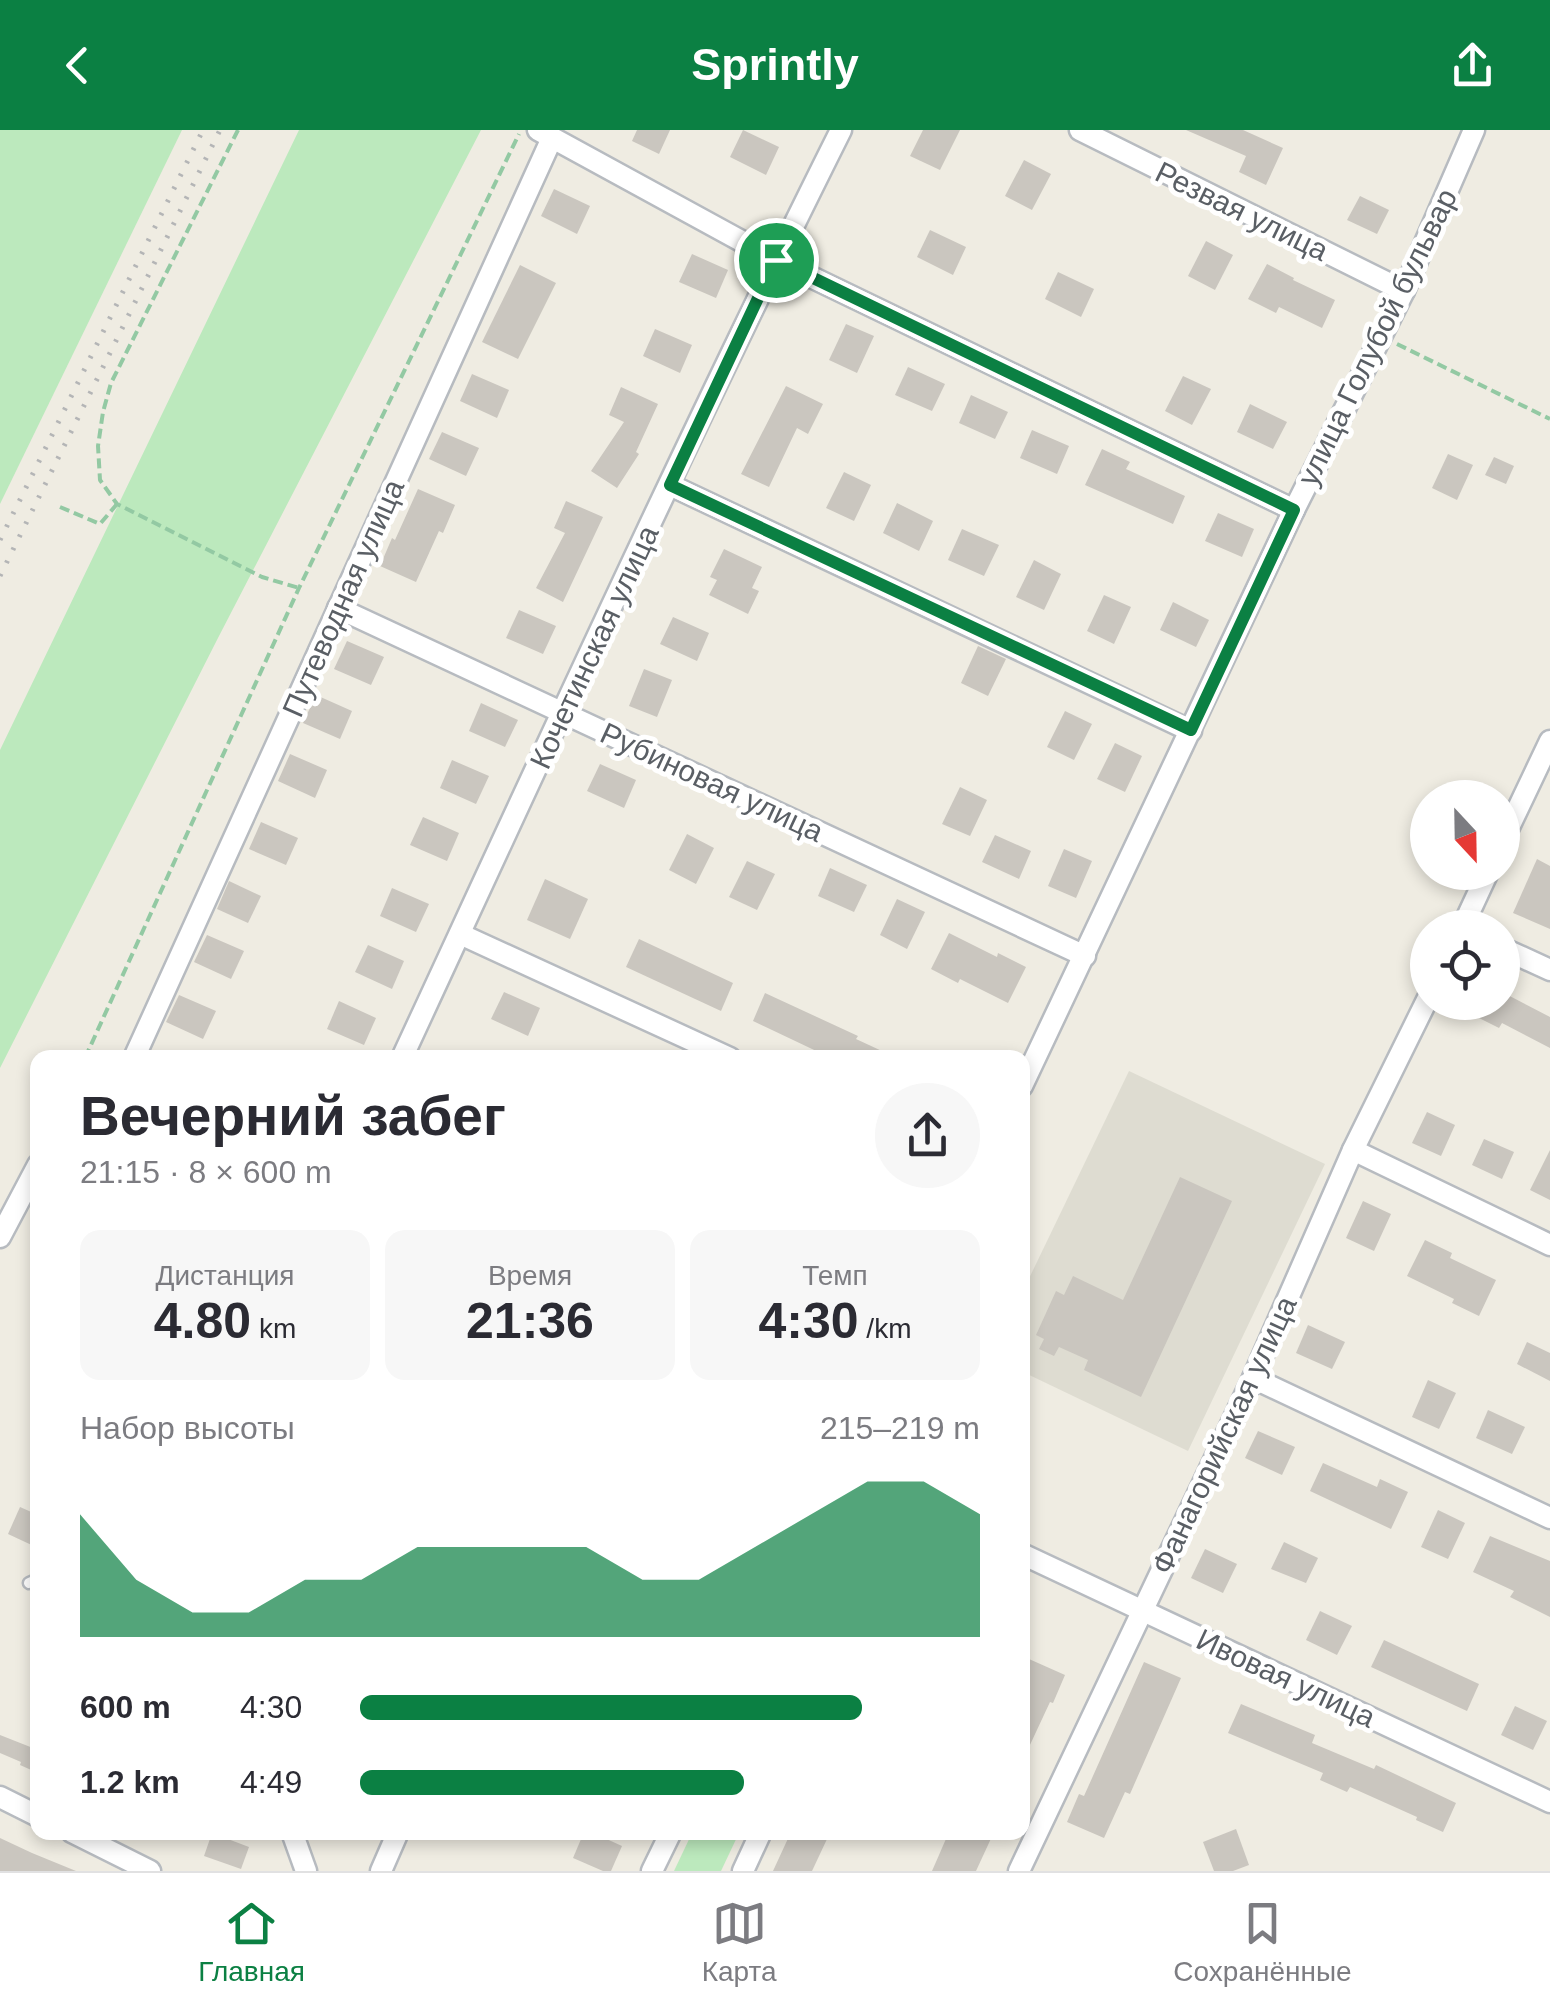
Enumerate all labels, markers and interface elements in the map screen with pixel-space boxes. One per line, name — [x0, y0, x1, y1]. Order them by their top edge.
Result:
icon: back — [50, 38, 105, 93]
icon: share — [1445, 38, 1500, 93]
text: Sprintly — [691, 39, 859, 90]
street label: Резвая улица — [1150, 155, 1334, 267]
street label: улица Голубой бульвар — [1291, 183, 1463, 491]
pin — [734, 218, 819, 303]
icon: arrive — [749, 233, 804, 288]
street label: Путеводная улица — [276, 474, 410, 722]
street label: Кочетинская улица — [523, 520, 665, 774]
street label: Рубиновая улица — [595, 716, 829, 848]
north arrow — [1410, 780, 1520, 890]
map controls — [1410, 780, 1520, 1020]
button: locate — [1410, 910, 1520, 1020]
button: share — [875, 1083, 980, 1188]
text: Вечерний забег — [80, 1085, 506, 1147]
text: 21:15 · 8 × 600 m — [80, 1154, 332, 1190]
text: Дистанция — [156, 1260, 295, 1291]
text: Время — [488, 1260, 572, 1291]
text: Темп — [802, 1260, 868, 1291]
street label: Фанагорийская улица — [1145, 1291, 1303, 1579]
text: 4.80 — [154, 1293, 251, 1349]
text: 21:36 — [466, 1293, 594, 1349]
text: 4:30 — [759, 1293, 859, 1349]
text: km — [251, 1313, 296, 1344]
text: /km — [859, 1313, 911, 1344]
text: Набор высоты — [80, 1410, 295, 1446]
text: 215–219 m — [820, 1410, 980, 1446]
street label: Ивовая улица — [1191, 1622, 1381, 1734]
text: 600 m — [80, 1689, 171, 1725]
text: 4:30 — [240, 1689, 302, 1725]
text: 1.2 km — [80, 1764, 180, 1800]
text: 4:49 — [240, 1764, 302, 1800]
tab: Главная — [198, 1896, 305, 1988]
tab: Карта — [702, 1896, 777, 1988]
tab: Сохранённые — [1173, 1896, 1352, 1988]

